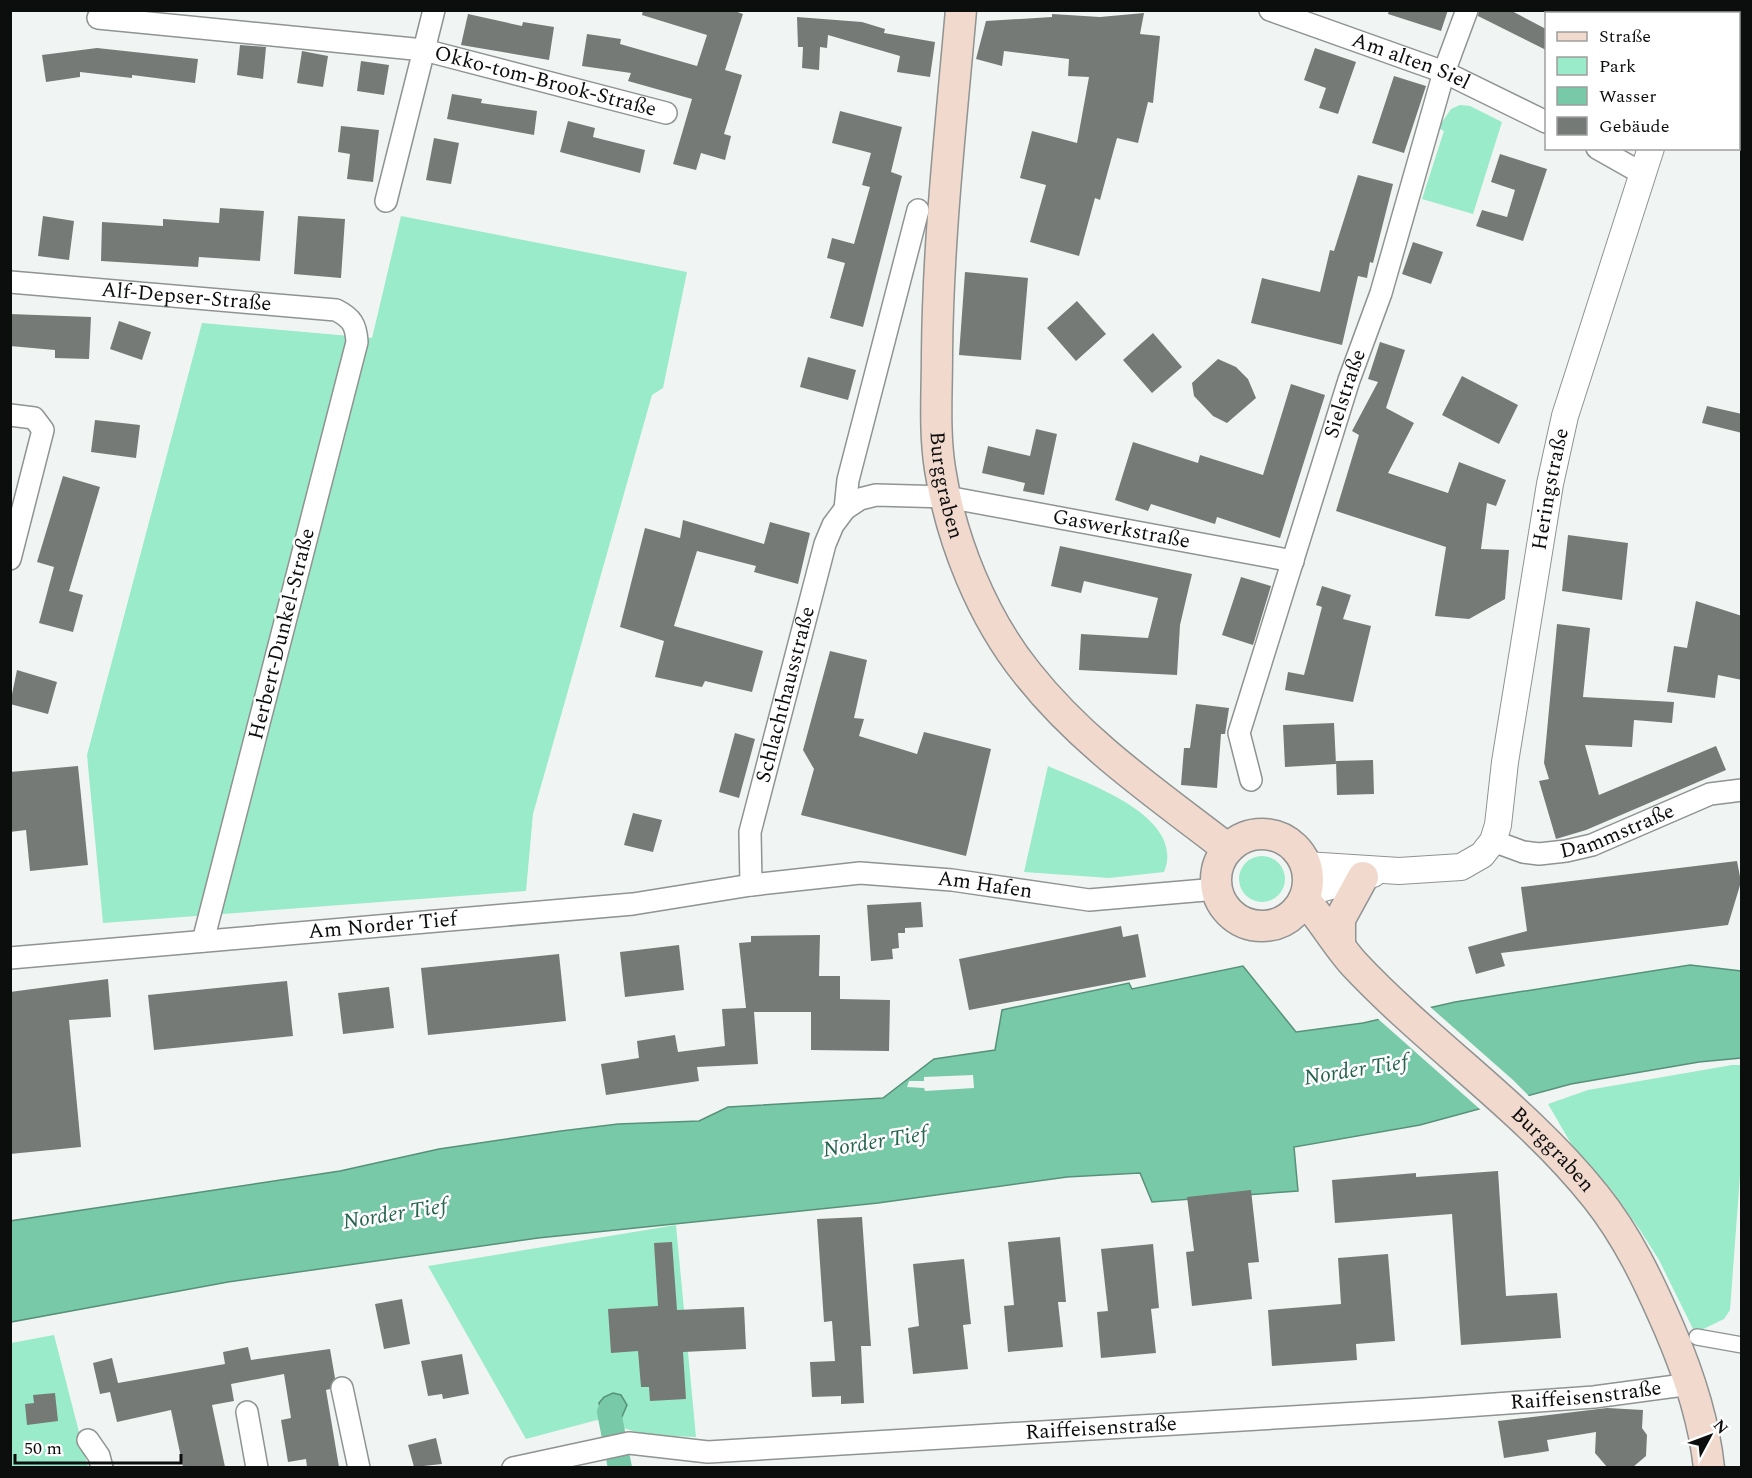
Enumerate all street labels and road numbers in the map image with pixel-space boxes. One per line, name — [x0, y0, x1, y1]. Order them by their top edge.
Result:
street label: Am alten Siel — [1347, 24, 1476, 99]
street label: Okko-tom-Brook-Straße — [431, 37, 660, 126]
street label: Alf-Depser-Straße — [100, 274, 273, 320]
street label: Sielstraße — [1316, 345, 1375, 442]
street label: Heringstraße — [1524, 425, 1578, 553]
street label: Burggraben — [921, 431, 972, 543]
street label: Gaswerkstraße — [1050, 501, 1193, 558]
street label: Herbert-Dunkel-Straße — [240, 525, 324, 743]
street label: Schlachthausstraße — [747, 603, 824, 786]
street label: Dammstraße — [1557, 795, 1680, 868]
street label: Am Hafen — [936, 863, 1035, 908]
street label: Am Norder Tief — [307, 903, 460, 948]
street label: Burggraben — [1503, 1099, 1602, 1200]
street label: Raiffeisenstraße — [1509, 1372, 1664, 1419]
street label: Raiffeisenstraße — [1024, 1408, 1178, 1449]

